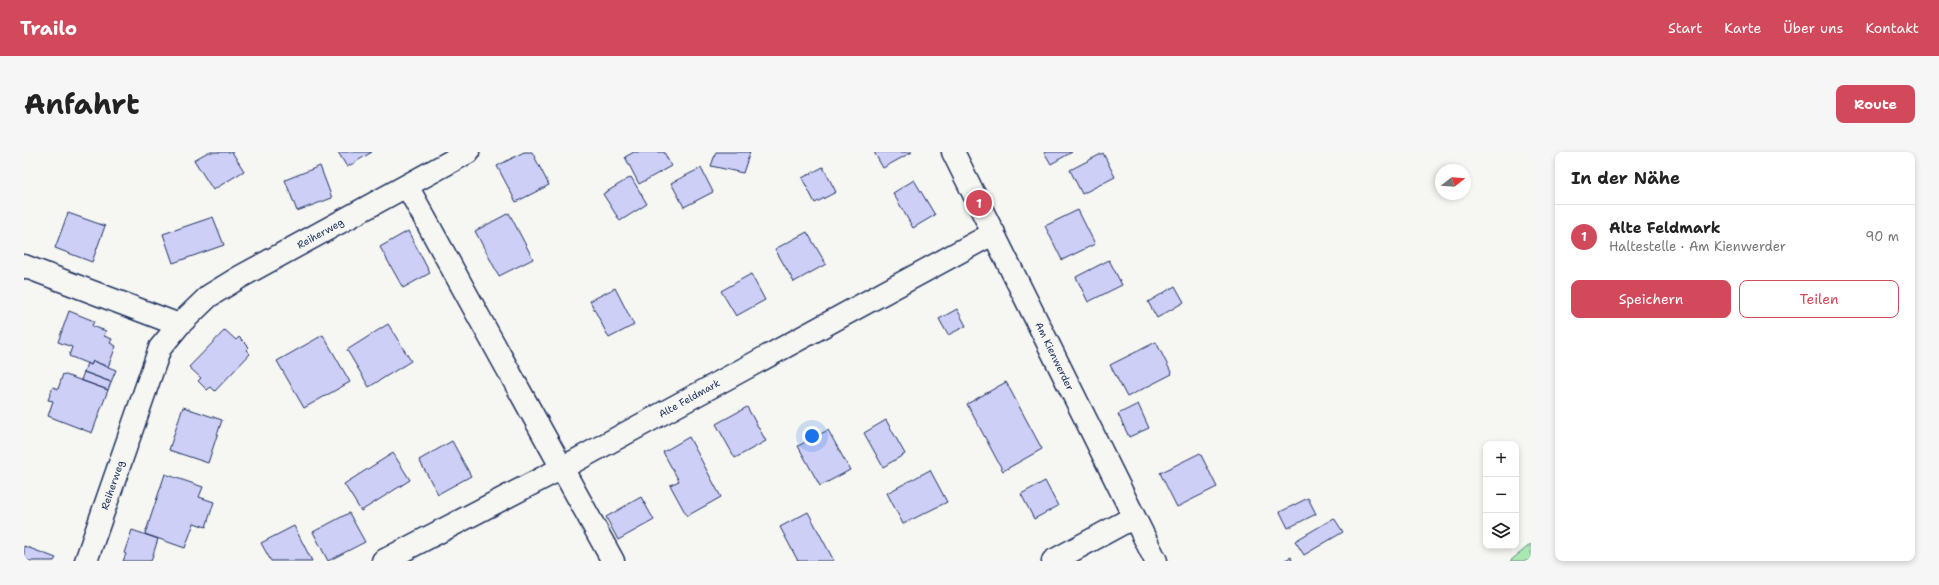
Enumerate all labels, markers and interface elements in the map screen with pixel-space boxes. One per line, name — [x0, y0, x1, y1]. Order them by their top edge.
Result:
text: Trailo — [20, 16, 77, 41]
text: Start — [1668, 19, 1702, 37]
text: Karte — [1724, 19, 1761, 37]
text: Über uns — [1783, 19, 1843, 37]
text: Kontakt — [1865, 19, 1919, 37]
text: Anfahrt — [24, 85, 140, 123]
button: Route — [1836, 85, 1915, 123]
north arrow — [1435, 164, 1471, 200]
text: In der Nähe — [1571, 167, 1680, 189]
pin: 1 — [966, 188, 992, 218]
street label: Reiherweg — [295, 215, 346, 252]
text: Alte Feldmark — [1609, 218, 1721, 238]
text: 1 — [1581, 228, 1587, 245]
text: 90 m — [1865, 228, 1899, 245]
text: Haltestelle · Am Kienwerder — [1609, 238, 1786, 255]
button: Speichern — [1571, 280, 1731, 318]
button: Teilen — [1739, 280, 1899, 318]
street label: Am Kienwerder — [1032, 320, 1077, 393]
street label: Alte Feldmark — [656, 376, 722, 421]
your location — [802, 426, 822, 446]
map controls — [1483, 441, 1519, 549]
button: + — [1483, 441, 1519, 477]
street label: Reiherweg — [98, 459, 127, 512]
button: − — [1483, 477, 1519, 513]
button: layers — [1483, 513, 1519, 549]

